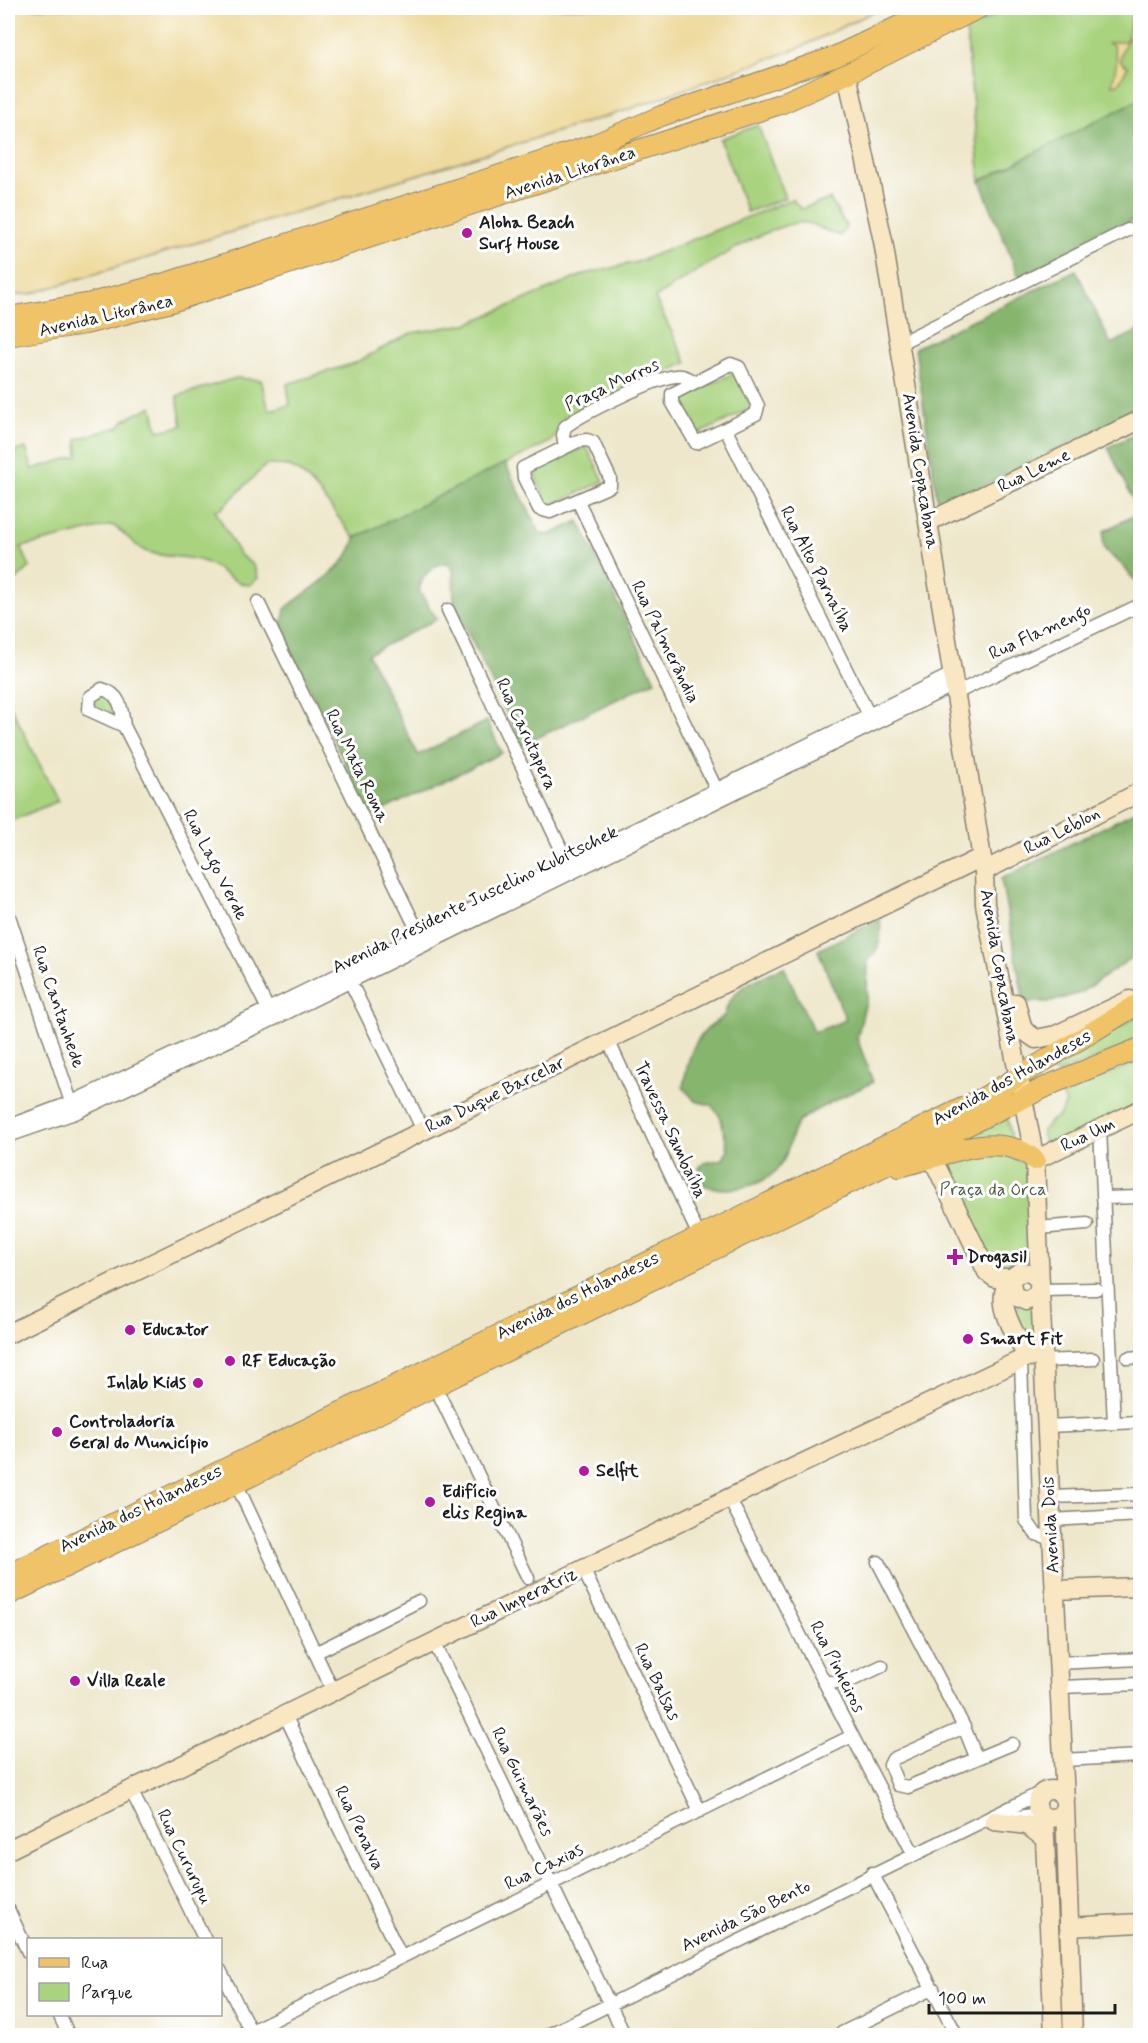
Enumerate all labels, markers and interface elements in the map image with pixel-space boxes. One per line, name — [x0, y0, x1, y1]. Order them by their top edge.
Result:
street label: Avenida Litorânea — [501, 140, 639, 206]
place label: Aloha Beach Surf House — [479, 211, 575, 256]
marker: Aloha Beach Surf House — [460, 226, 474, 240]
street label: Avenida Litorânea — [37, 289, 175, 343]
street label: Praça Morros — [561, 353, 663, 417]
street label: Avenida Copacabana — [896, 391, 944, 551]
street label: Rua Leme — [994, 443, 1074, 499]
street label: Rua Alto Parnaíba — [774, 502, 858, 636]
street label: Rua Palmerândia — [625, 577, 705, 707]
street label: Rua Flamengo — [985, 598, 1096, 668]
street label: Rua Carutapera — [490, 674, 562, 794]
street label: Rua Mata Roma — [319, 705, 395, 827]
street label: Rua Leblon — [1020, 802, 1104, 860]
street label: Rua Lago Verde — [175, 805, 253, 925]
street label: Avenida Presidente Juscelino Kubitschek — [328, 820, 622, 980]
street label: Avenida Copacabana — [973, 887, 1025, 1047]
street label: Rua Cantanhede — [26, 943, 90, 1071]
street label: Avenida dos Holandeses — [928, 1024, 1096, 1132]
street label: Rua Duque Barcelar — [421, 1051, 569, 1139]
street label: Travessa Sambaíba — [628, 1058, 712, 1202]
street label: Rua Um — [1057, 1112, 1119, 1158]
park label: Praça da Orca — [940, 1178, 1046, 1202]
place label: Drogasil — [967, 1245, 1027, 1269]
street label: Avenida dos Holandeses — [493, 1246, 663, 1346]
marker: Drogasil — [948, 1250, 962, 1264]
place label: Educator — [142, 1318, 209, 1342]
marker: Educator — [123, 1323, 137, 1337]
place label: Smart Fit — [980, 1327, 1063, 1351]
marker: Smart Fit — [961, 1332, 975, 1346]
place label: RF Educação — [242, 1349, 336, 1373]
marker: RF Educação — [223, 1354, 237, 1368]
place label: Inlab Kids — [107, 1371, 186, 1395]
marker: Inlab Kids — [191, 1376, 205, 1390]
place label: Controladoria Geral do Município — [69, 1410, 208, 1455]
marker: Controladoria Geral do Município — [50, 1425, 64, 1439]
street label: Avenida dos Holandeses — [56, 1459, 226, 1559]
place label: Selfit — [596, 1459, 639, 1483]
marker: Selfit — [577, 1464, 591, 1478]
street label: Avenida Dois — [1036, 1476, 1066, 1574]
place label: Edifício elis Regina — [442, 1480, 528, 1527]
marker: Edifício elis Regina — [423, 1495, 437, 1509]
street label: Rua Imperatriz — [467, 1562, 581, 1634]
street label: Rua Pinheiros — [804, 1617, 870, 1717]
street label: Rua Balsas — [628, 1639, 686, 1725]
place label: Villa Reale — [87, 1669, 166, 1693]
marker: Villa Reale — [68, 1674, 82, 1688]
street label: Rua Guimarães — [485, 1723, 559, 1841]
street label: Rua Penalva — [328, 1782, 390, 1874]
street label: Rua Cururupu — [151, 1805, 217, 1909]
street label: Rua Caxias — [501, 1838, 587, 1896]
street label: Avenida São Bento — [677, 1874, 815, 1958]
legend — [27, 1938, 222, 2016]
text: Rua — [81, 1951, 108, 1975]
scale bar — [929, 1977, 1115, 2015]
text: Parque — [81, 1981, 133, 2005]
text: 100 m — [938, 1987, 986, 2011]

